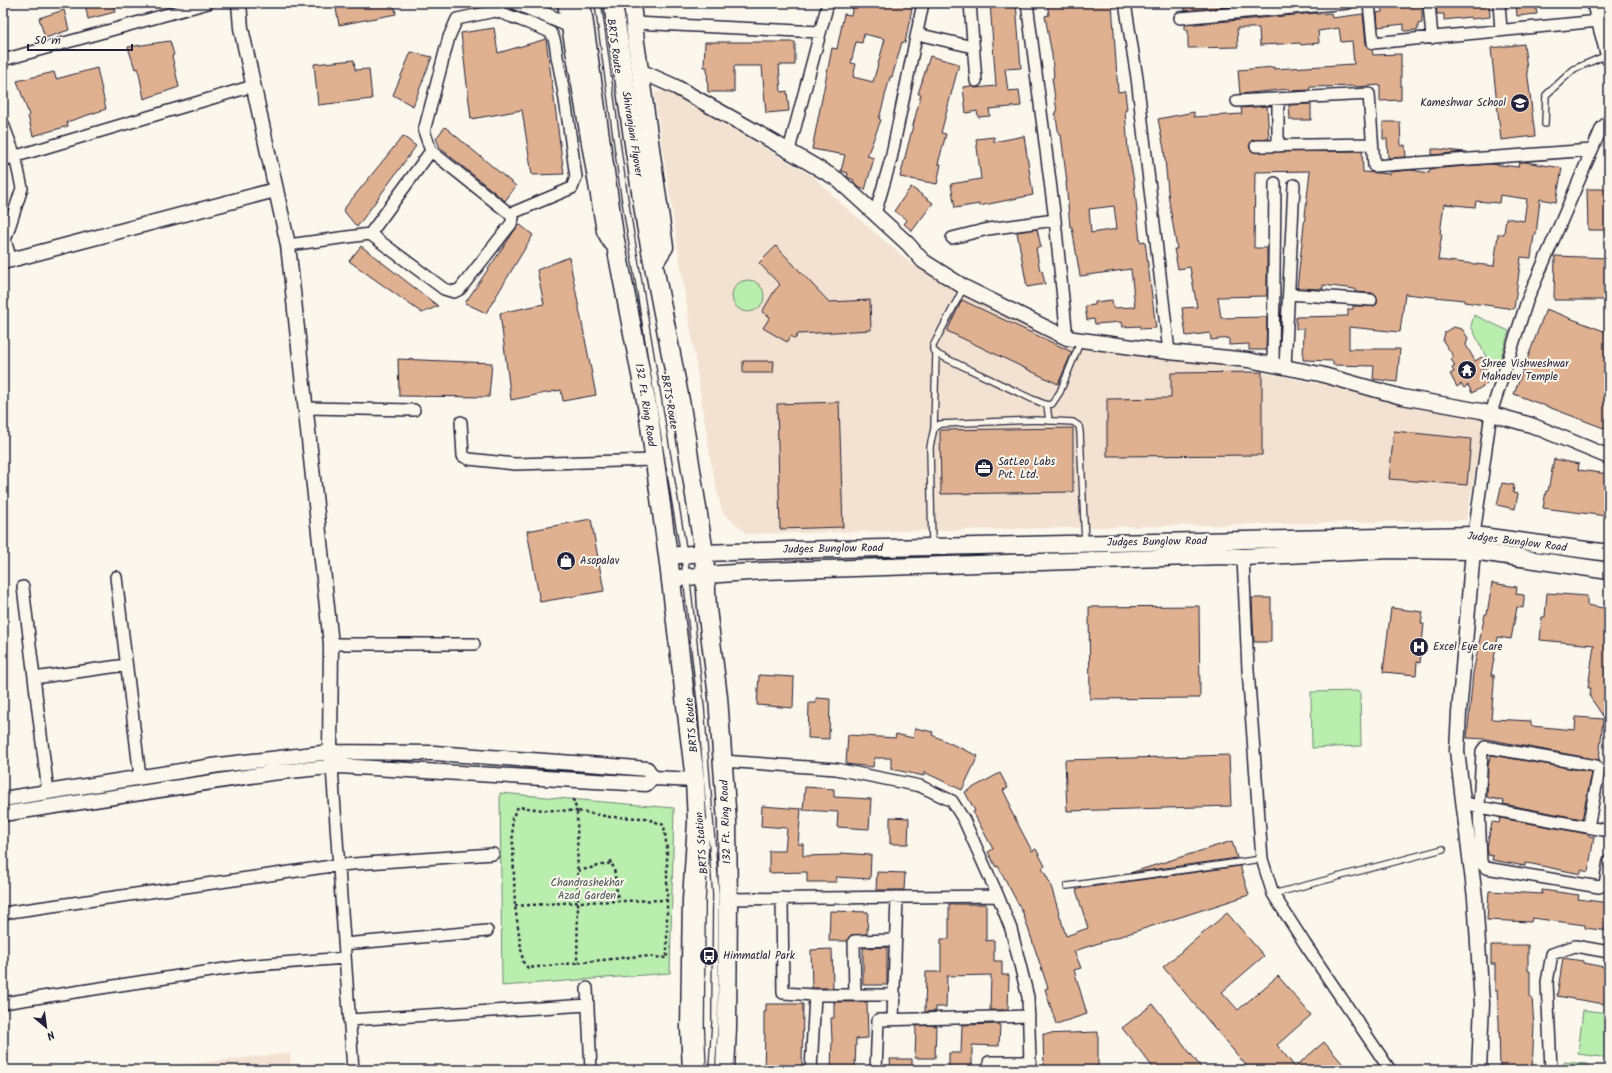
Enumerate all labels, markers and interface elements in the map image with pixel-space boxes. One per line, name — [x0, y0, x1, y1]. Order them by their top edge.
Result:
street label: BRTS Route — [601, 17, 627, 75]
scale bar — [28, 26, 132, 52]
text: 50 m — [34, 31, 61, 50]
street label: Shivranjani Flyover — [616, 90, 648, 179]
school or university icon: Kameshwar School — [1509, 92, 1531, 114]
place label: Kameshwar School — [1420, 94, 1506, 112]
place label: Shree Vishweshwar Mahadev Temple — [1481, 355, 1570, 386]
temple icon: Shree Vishweshwar Mahadev Temple — [1456, 359, 1478, 381]
street label: 132 Ft. Ring Road — [630, 362, 661, 448]
street label: BRTS Route — [655, 373, 683, 431]
place label: SatLeo Labs Pvt. Ltd. — [998, 453, 1056, 484]
office icon: SatLeo Labs Pvt. Ltd. — [973, 457, 995, 479]
street label: Judges Bunglow Road — [1466, 527, 1568, 557]
street label: Judges Bunglow Road — [1107, 532, 1208, 552]
street label: Judges Bunglow Road — [783, 539, 884, 559]
shop icon: Asopalav — [555, 550, 577, 572]
place label: Asopalav — [580, 552, 620, 570]
hospital icon: Excel Eye Care — [1408, 636, 1430, 658]
place label: Excel Eye Care — [1433, 638, 1502, 656]
street label: BRTS Route — [681, 697, 703, 753]
street label: 132 Ft. Ring Road — [716, 779, 736, 864]
street label: BRTS Station — [690, 811, 714, 875]
park label: Chandrashekhar Azad Garden — [550, 874, 625, 905]
bus stop icon: Himmatlal Park — [698, 945, 720, 967]
place label: Himmatlal Park — [723, 947, 796, 965]
north arrow — [26, 1007, 66, 1047]
text: N — [43, 1025, 58, 1044]

